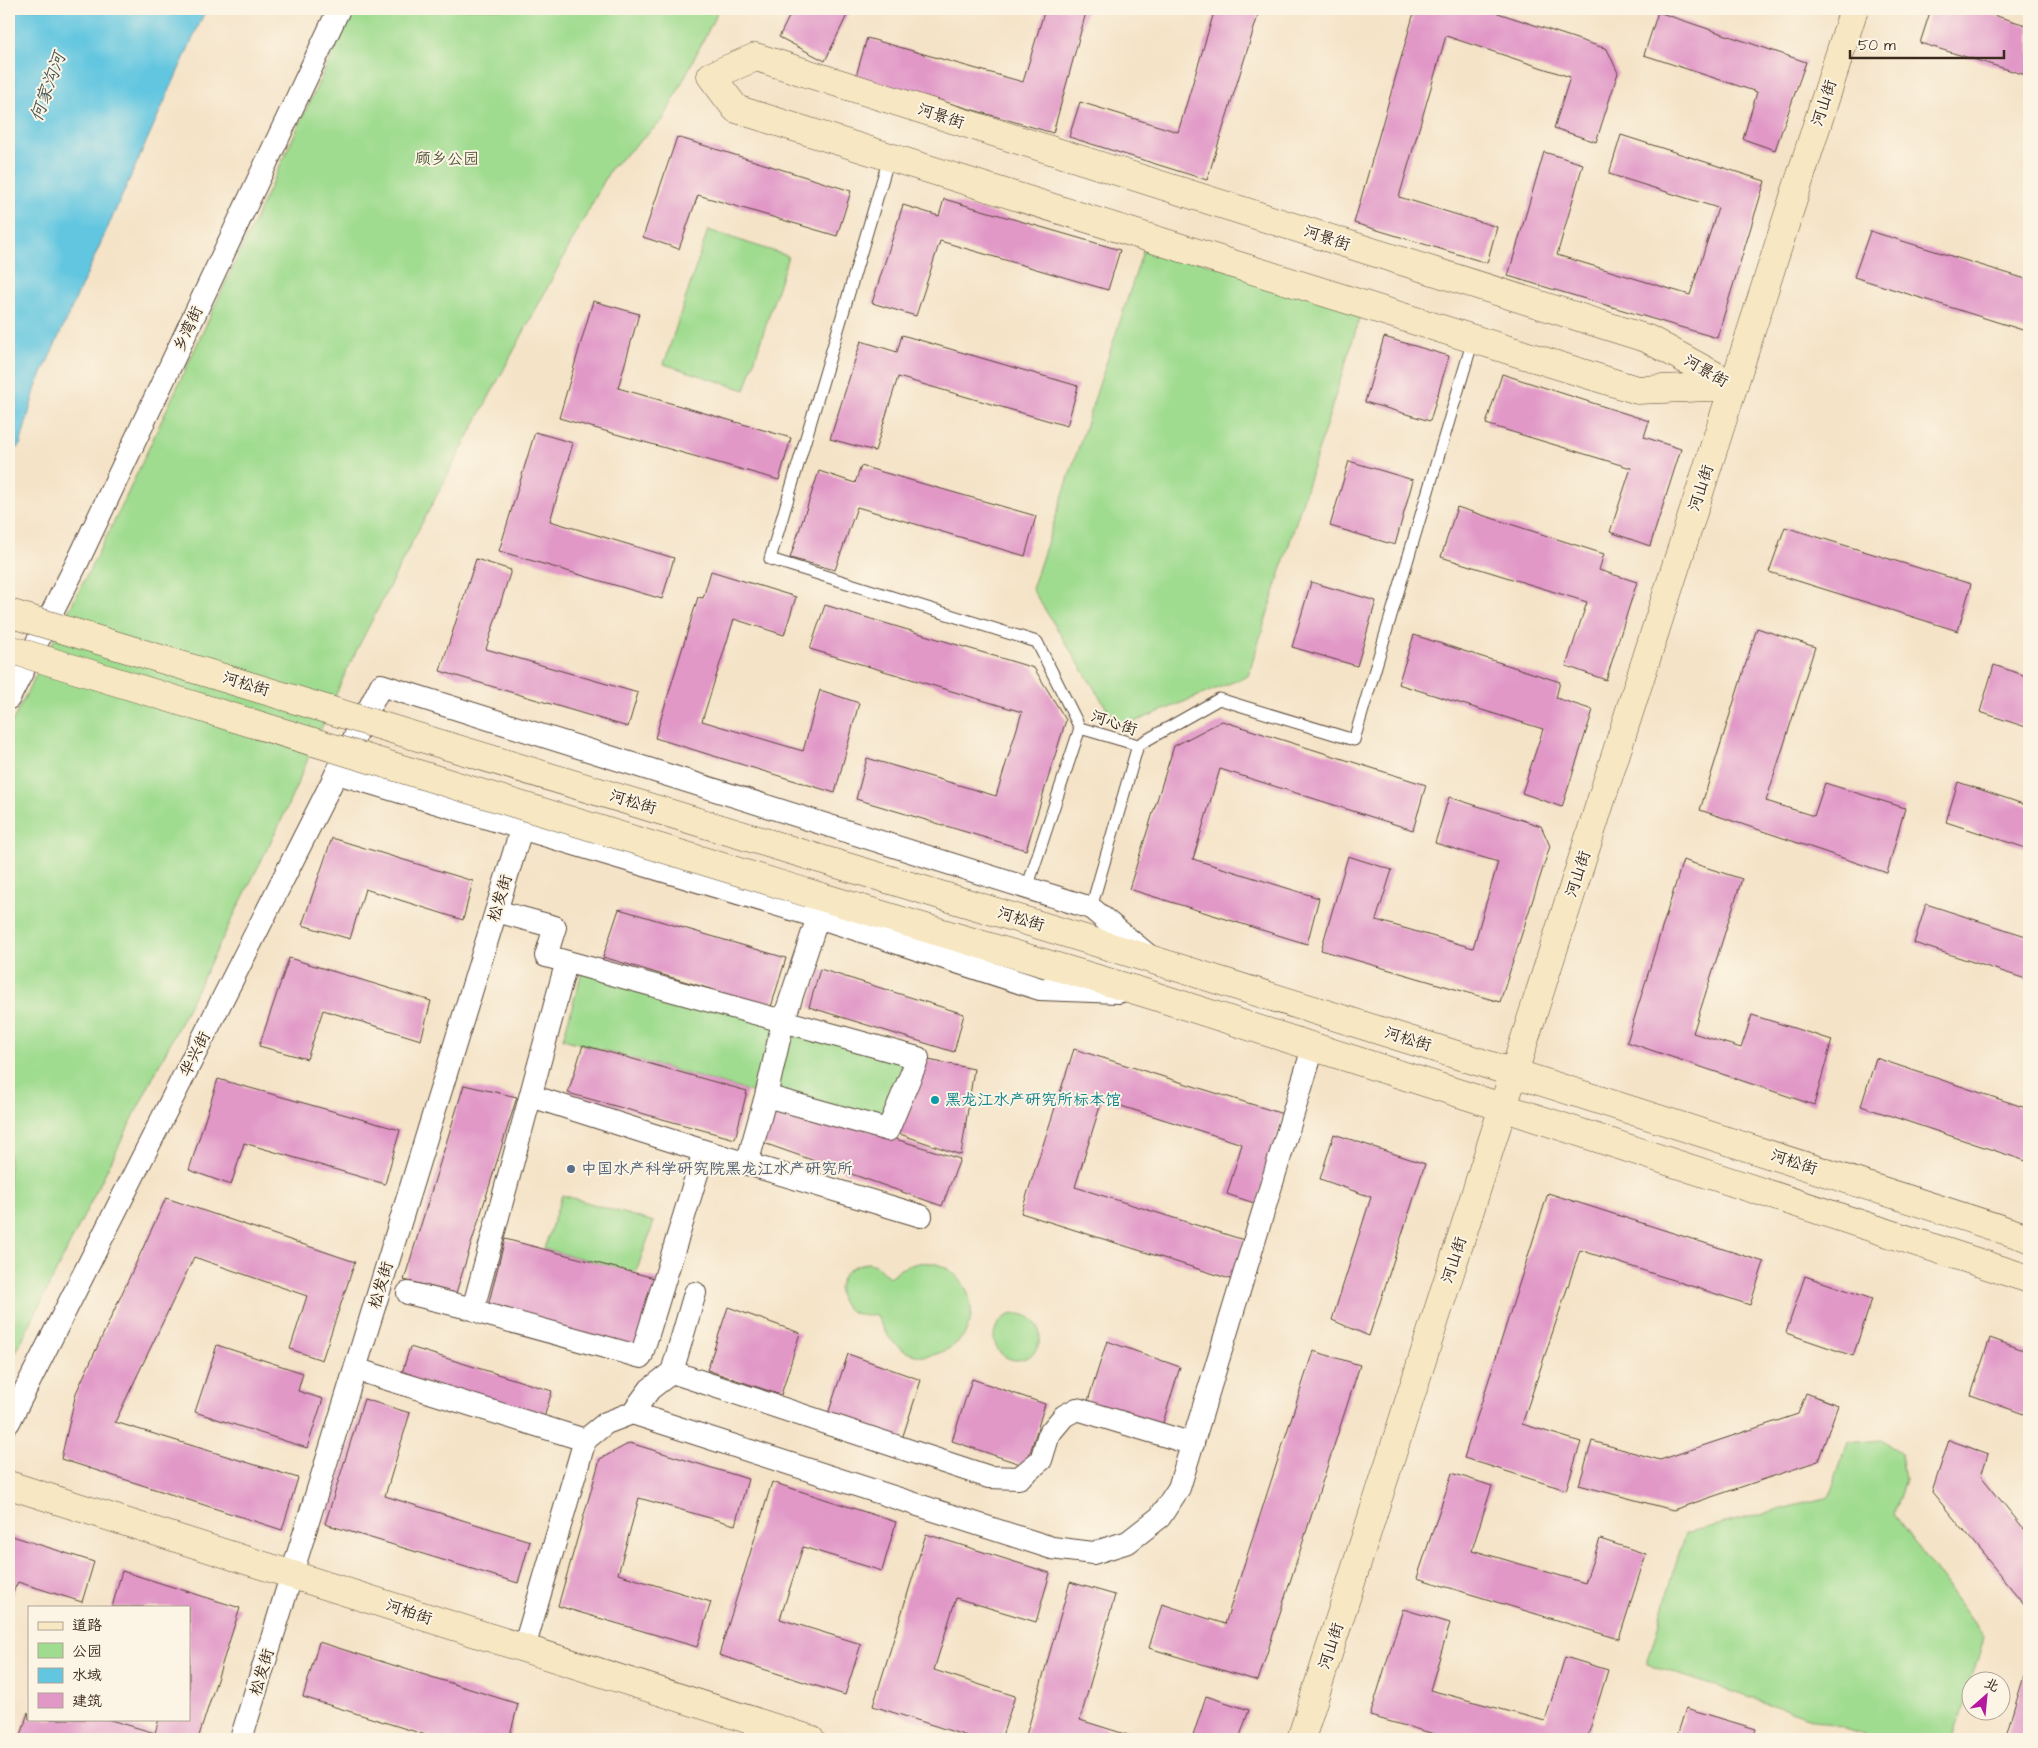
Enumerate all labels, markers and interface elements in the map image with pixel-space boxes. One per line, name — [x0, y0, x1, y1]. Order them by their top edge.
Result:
scale bar — [1850, 28, 2004, 60]
text: 50 m — [1858, 35, 1896, 56]
water label: 何家沟河 — [24, 46, 73, 125]
street label: 河山街 — [1806, 77, 1842, 129]
street label: 河景街 — [915, 98, 967, 134]
park label: 顾乡公园 — [415, 148, 479, 170]
street label: 河景街 — [1301, 220, 1353, 256]
street label: 乡湾街 — [168, 303, 208, 355]
street label: 河景街 — [1680, 349, 1732, 393]
street label: 河山街 — [1683, 462, 1719, 514]
street label: 河松街 — [220, 666, 272, 702]
street label: 河心街 — [1088, 705, 1140, 741]
street label: 河松街 — [607, 784, 659, 820]
street label: 河山街 — [1560, 848, 1596, 900]
street label: 松发街 — [482, 872, 518, 924]
street label: 河松街 — [995, 901, 1047, 937]
street label: 河松街 — [1382, 1021, 1434, 1057]
street label: 华兴街 — [174, 1028, 216, 1080]
place label: 黑龙江水产研究所标本馆 — [945, 1089, 1121, 1111]
marker: 黑龙江水产研究所标本馆 — [929, 1094, 941, 1106]
street label: 河松街 — [1768, 1144, 1820, 1180]
place label: 中国水产科学研究院黑龙江水产研究所 — [581, 1158, 853, 1180]
marker: 中国水产科学研究院黑龙江水产研究所 — [565, 1163, 577, 1175]
street label: 河山街 — [1436, 1234, 1472, 1286]
street label: 松发街 — [363, 1259, 399, 1311]
street label: 河柏街 — [383, 1594, 435, 1630]
legend — [28, 1606, 190, 1720]
text: 道路 — [72, 1615, 102, 1636]
street label: 河山街 — [1313, 1620, 1349, 1672]
text: 公园 — [72, 1641, 102, 1662]
street label: 松发街 — [244, 1646, 280, 1698]
text: 水域 — [72, 1665, 102, 1686]
north arrow — [1960, 1670, 2010, 1720]
text: 北 — [1981, 1673, 2002, 1697]
text: 建筑 — [72, 1691, 102, 1712]

